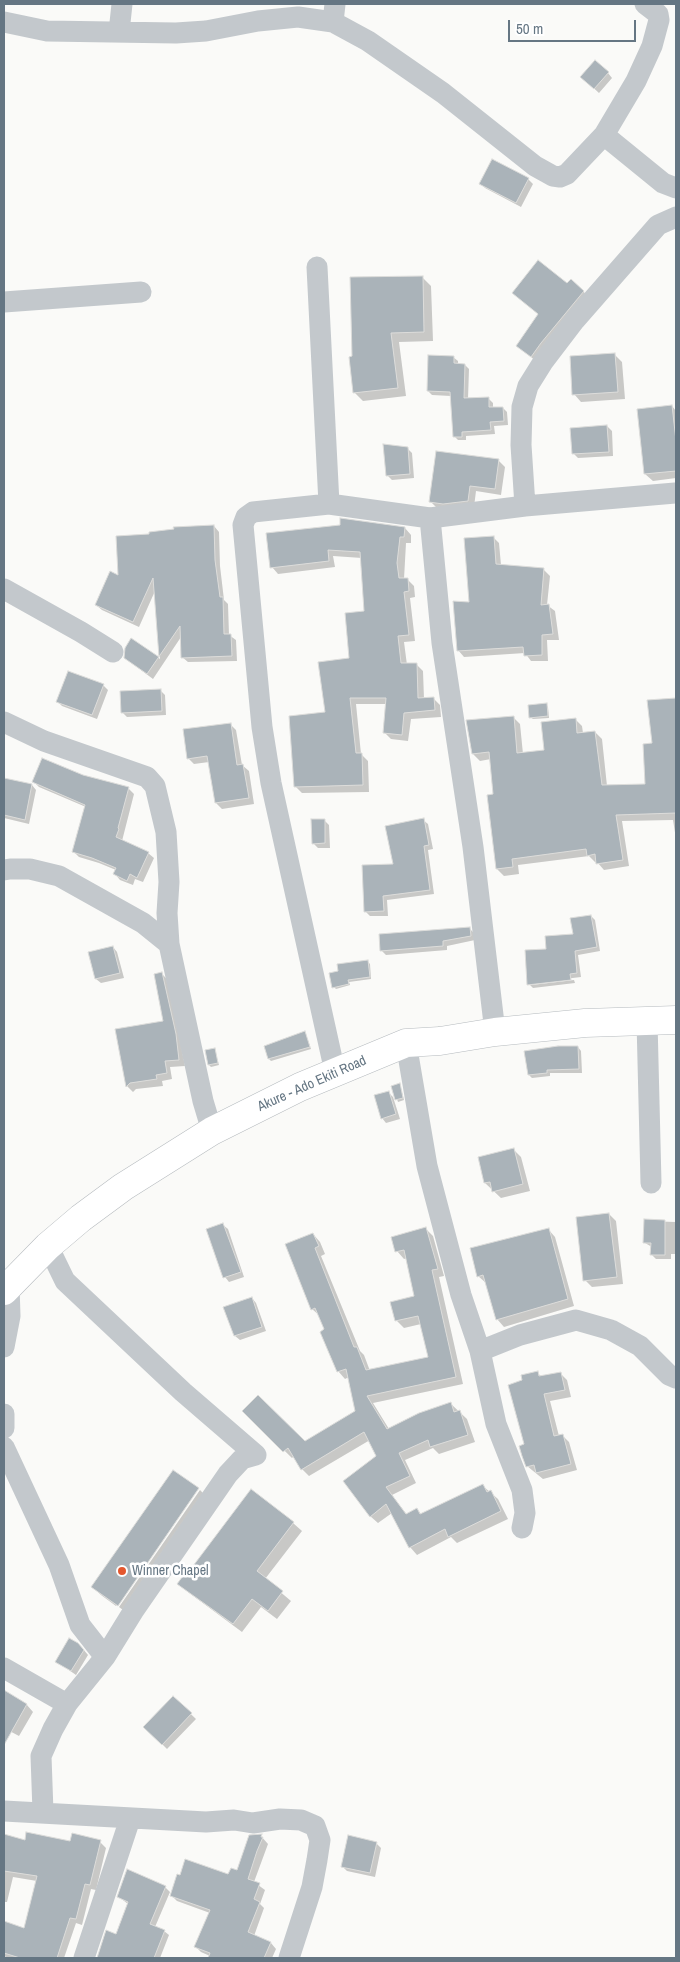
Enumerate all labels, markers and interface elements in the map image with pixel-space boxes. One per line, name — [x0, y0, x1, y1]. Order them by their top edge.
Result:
scale bar — [510, 10, 638, 42]
text: 50 m — [516, 18, 543, 39]
street label: Akure - Ado Ekiti Road — [255, 1052, 369, 1116]
place label: Winner Chapel — [132, 1563, 209, 1579]
marker: Winner Chapel — [116, 1565, 128, 1577]

